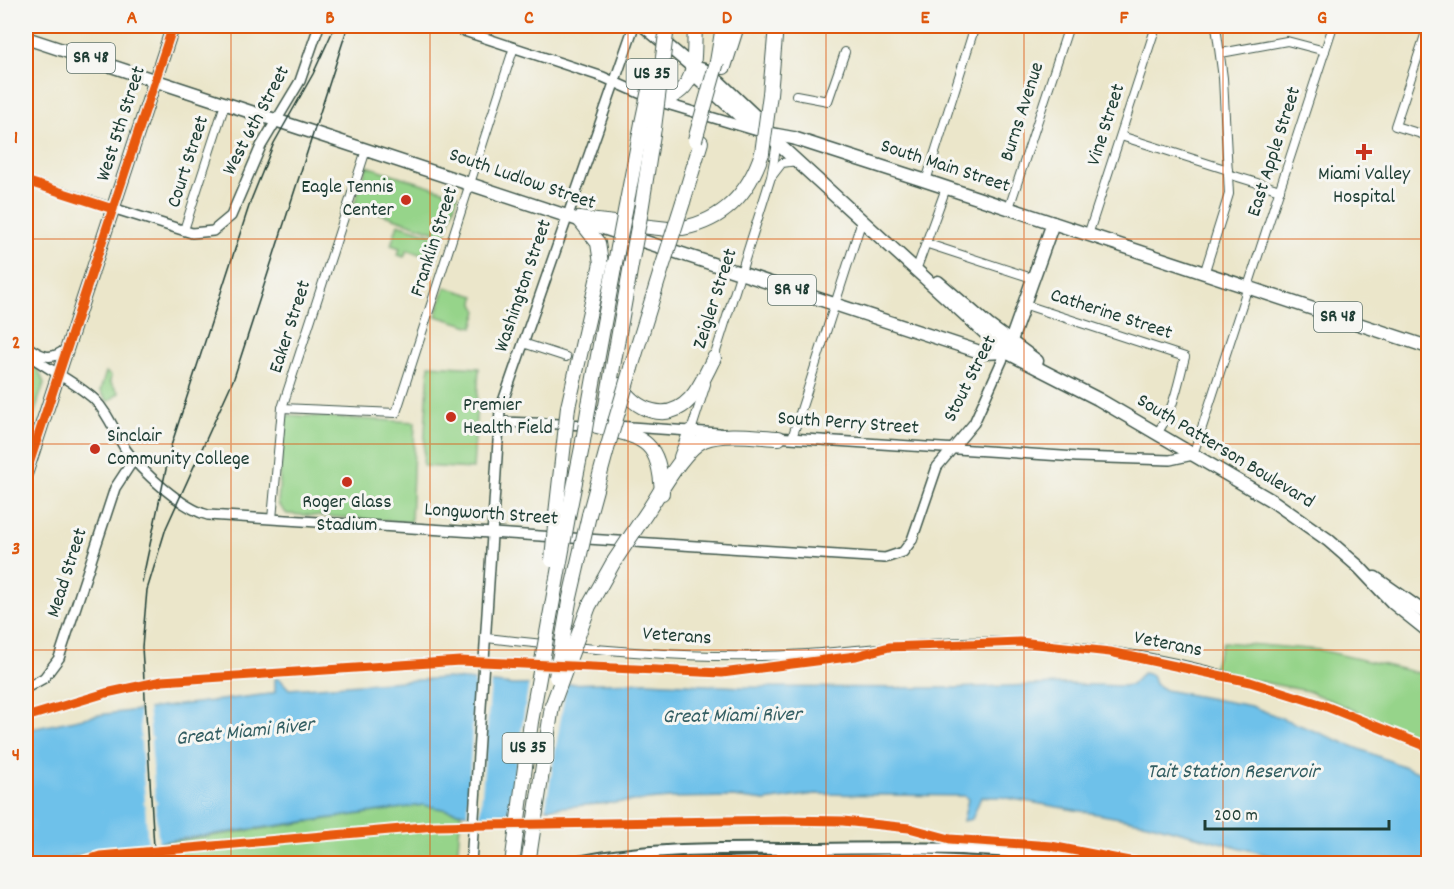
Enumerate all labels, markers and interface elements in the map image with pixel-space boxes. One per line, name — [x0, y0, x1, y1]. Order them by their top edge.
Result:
text: A — [127, 5, 138, 33]
text: B — [325, 5, 335, 33]
text: C — [524, 5, 534, 33]
text: D — [722, 5, 733, 33]
text: E — [920, 5, 930, 33]
text: F — [1120, 5, 1130, 33]
text: G — [1317, 5, 1327, 33]
road number: SR 48 — [67, 43, 115, 73]
road number: US 35 — [626, 59, 678, 89]
street label: Burns Avenue — [994, 59, 1052, 165]
street label: West 6th Street — [216, 61, 298, 181]
street label: West 5th Street — [90, 63, 154, 185]
street label: Vine Street — [1081, 80, 1133, 170]
street label: East Apple Street — [1241, 83, 1309, 221]
street label: Court Street — [161, 112, 217, 212]
text: 1 — [14, 125, 18, 153]
street label: South Main Street — [877, 133, 1013, 201]
street label: South Ludlow Street — [445, 142, 599, 218]
marker: Miami Valley Hospital — [1355, 143, 1373, 161]
place label: Miami Valley Hospital — [1318, 161, 1411, 212]
place label: Eagle Tennis Center — [301, 174, 395, 225]
street label: Franklin Street — [404, 183, 466, 301]
marker: Eagle Tennis Center — [399, 193, 413, 207]
street label: Washington Street — [488, 216, 560, 356]
street label: Zeigler Street — [687, 245, 745, 353]
road number: SR 48 — [768, 275, 816, 305]
street label: Eaker Street — [263, 277, 319, 377]
street label: Catherine Street — [1046, 282, 1176, 348]
road number: SR 48 — [1314, 302, 1362, 332]
text: 2 — [12, 330, 20, 358]
street label: Stout Street — [937, 331, 1005, 427]
street label: South Patterson Boulevard — [1131, 388, 1319, 516]
place label: Premier Health Field — [463, 392, 553, 443]
street label: South Perry Street — [776, 405, 920, 443]
marker: Premier Health Field — [444, 410, 458, 424]
place label: Sinclair Community College — [107, 423, 250, 474]
marker: Sinclair Community College — [88, 442, 102, 456]
marker: Roger Glass Stadium — [340, 475, 354, 489]
place label: Roger Glass Stadium — [302, 489, 392, 540]
street label: Longworth Street — [423, 496, 559, 534]
street label: Mead Street — [40, 525, 96, 621]
text: 3 — [12, 536, 20, 564]
street label: Veterans — [642, 621, 712, 653]
street label: Veterans — [1131, 625, 1205, 665]
water label: Great Miami River — [662, 701, 804, 733]
water label: Great Miami River — [174, 711, 318, 755]
road number: US 35 — [502, 733, 554, 763]
text: 4 — [12, 742, 20, 770]
water label: Tait Station Reservoir — [1147, 758, 1321, 788]
scale bar — [1205, 793, 1390, 831]
text: 200 m — [1214, 804, 1258, 829]

